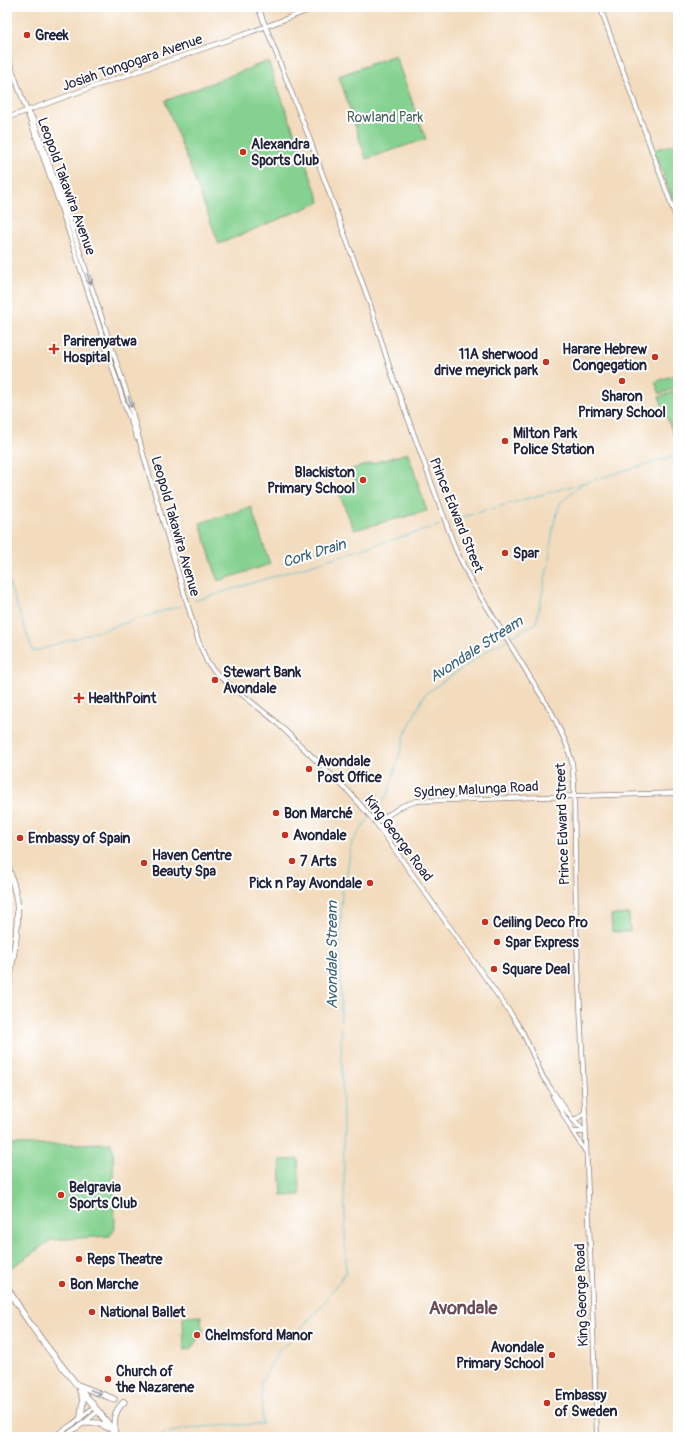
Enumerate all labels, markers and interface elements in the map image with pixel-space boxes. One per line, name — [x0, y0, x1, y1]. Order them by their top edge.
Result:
place label: Greek — [35, 27, 69, 44]
marker: Greek — [22, 30, 32, 40]
street label: Josiah Tongogara Avenue — [60, 30, 205, 94]
park label: Rowland Park — [347, 109, 424, 126]
street label: Leopold Takawira Avenue — [34, 115, 99, 257]
place label: Alexandra Sports Club — [251, 136, 319, 169]
marker: Alexandra Sports Club — [238, 147, 248, 157]
one-way arrow — [86, 272, 93, 285]
place label: Parirenyatwa Hospital — [63, 333, 137, 366]
place label: Harare Hebrew Congegation — [562, 341, 648, 374]
marker: Parirenyatwa Hospital — [48, 343, 60, 355]
place label: 11A sherwood drive meyrick park — [434, 346, 538, 379]
marker: Harare Hebrew Congegation — [650, 352, 660, 362]
marker: 11A sherwood drive meyrick park — [541, 357, 551, 367]
marker: Sharon Primary School — [617, 376, 627, 386]
place label: Sharon Primary School — [578, 388, 666, 421]
one-way arrow — [127, 395, 134, 408]
place label: Milton Park Police Station — [513, 425, 595, 458]
marker: Milton Park Police Station — [500, 436, 510, 446]
street label: Leopold Takawira Avenue — [147, 454, 204, 598]
street label: Prince Edward Street — [426, 455, 487, 575]
place label: Blackiston Primary School — [267, 464, 355, 497]
marker: Blackiston Primary School — [358, 475, 368, 485]
water label: Cork Drain — [280, 534, 349, 572]
place label: Spar — [513, 545, 540, 562]
marker: Spar — [500, 548, 510, 558]
water label: Avondale Stream — [426, 611, 528, 687]
place label: Stewart Bank Avondale — [223, 664, 301, 697]
marker: Stewart Bank Avondale — [210, 675, 220, 685]
place label: HealthPoint — [88, 690, 157, 707]
marker: HealthPoint — [73, 692, 85, 704]
place label: Avondale Post Office — [317, 753, 383, 786]
street label: Prince Edward Street — [552, 762, 573, 885]
marker: Avondale Post Office — [304, 764, 314, 774]
street label: Sydney Malunga Road — [413, 778, 539, 801]
street label: King George Road — [361, 792, 437, 885]
place label: Bon Marché — [284, 805, 354, 822]
marker: Bon Marché — [271, 808, 281, 818]
place label: Avondale — [293, 827, 348, 844]
place label: Embassy of Spain — [28, 830, 130, 847]
marker: Avondale — [280, 830, 290, 840]
marker: Embassy of Spain — [15, 833, 25, 843]
place label: Haven Centre Beauty Spa — [152, 847, 233, 880]
place label: 7 Arts — [300, 853, 337, 870]
marker: 7 Arts — [287, 856, 297, 866]
marker: Haven Centre Beauty Spa — [139, 858, 149, 868]
place label: Pick n Pay Avondale — [249, 875, 363, 892]
marker: Pick n Pay Avondale — [365, 878, 375, 888]
water label: Avondale Stream — [323, 899, 342, 1009]
place label: Ceiling Deco Pro — [493, 914, 588, 931]
marker: Ceiling Deco Pro — [480, 917, 490, 927]
place label: Spar Express — [505, 934, 579, 951]
marker: Spar Express — [492, 937, 502, 947]
place label: Square Deal — [502, 961, 570, 978]
marker: Square Deal — [489, 964, 499, 974]
place label: Belgravia Sports Club — [69, 1179, 137, 1212]
marker: Belgravia Sports Club — [56, 1190, 66, 1200]
street label: King George Road — [571, 1243, 592, 1347]
place label: Reps Theatre — [87, 1251, 164, 1268]
marker: Reps Theatre — [74, 1254, 84, 1264]
place label: Bon Marche — [70, 1276, 140, 1293]
marker: Bon Marche — [57, 1279, 67, 1289]
district label: Avondale — [429, 1297, 498, 1320]
place label: National Ballet — [100, 1304, 186, 1321]
marker: National Ballet — [87, 1307, 97, 1317]
place label: Chelmsford Manor — [205, 1327, 314, 1344]
marker: Chelmsford Manor — [192, 1330, 202, 1340]
place label: Avondale Primary School — [456, 1339, 545, 1372]
marker: Avondale Primary School — [547, 1350, 557, 1360]
place label: Church of the Nazarene — [115, 1363, 195, 1396]
marker: Church of the Nazarene — [103, 1374, 113, 1384]
place label: Embassy of Sweden — [554, 1387, 617, 1420]
one-way arrow — [89, 1389, 101, 1397]
marker: Embassy of Sweden — [542, 1398, 552, 1408]

